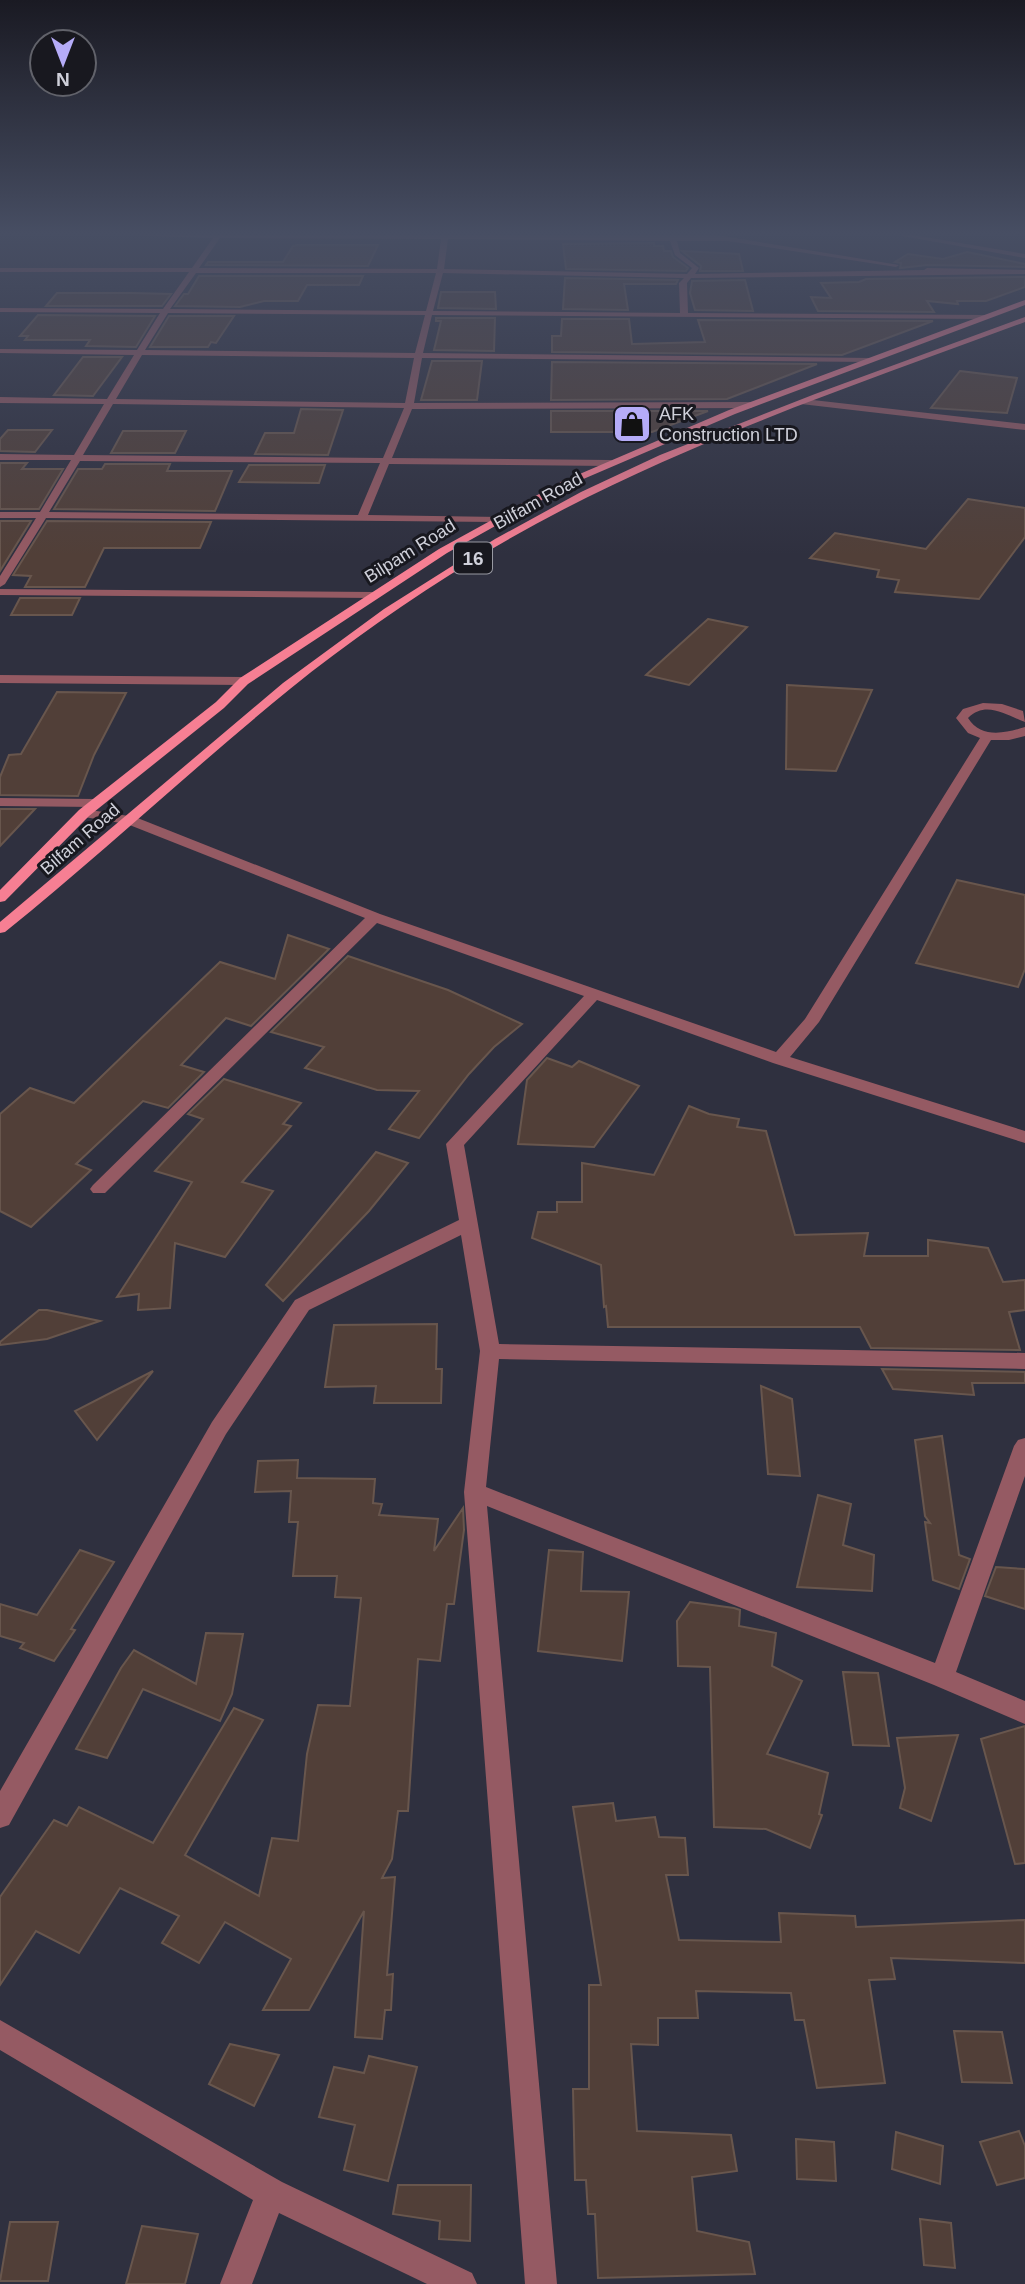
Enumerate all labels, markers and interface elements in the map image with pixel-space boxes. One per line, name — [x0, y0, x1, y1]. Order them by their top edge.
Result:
north arrow — [28, 28, 98, 98]
text: N — [56, 69, 70, 90]
shop icon: AFK Construction LTD — [611, 403, 653, 445]
place label: AFK Construction LTD — [659, 404, 798, 445]
street label: Bilfam Road — [490, 468, 586, 534]
street label: Bilpam Road — [361, 515, 459, 587]
road number: 16 — [454, 542, 492, 573]
street label: Bilfam Road — [36, 799, 124, 879]

